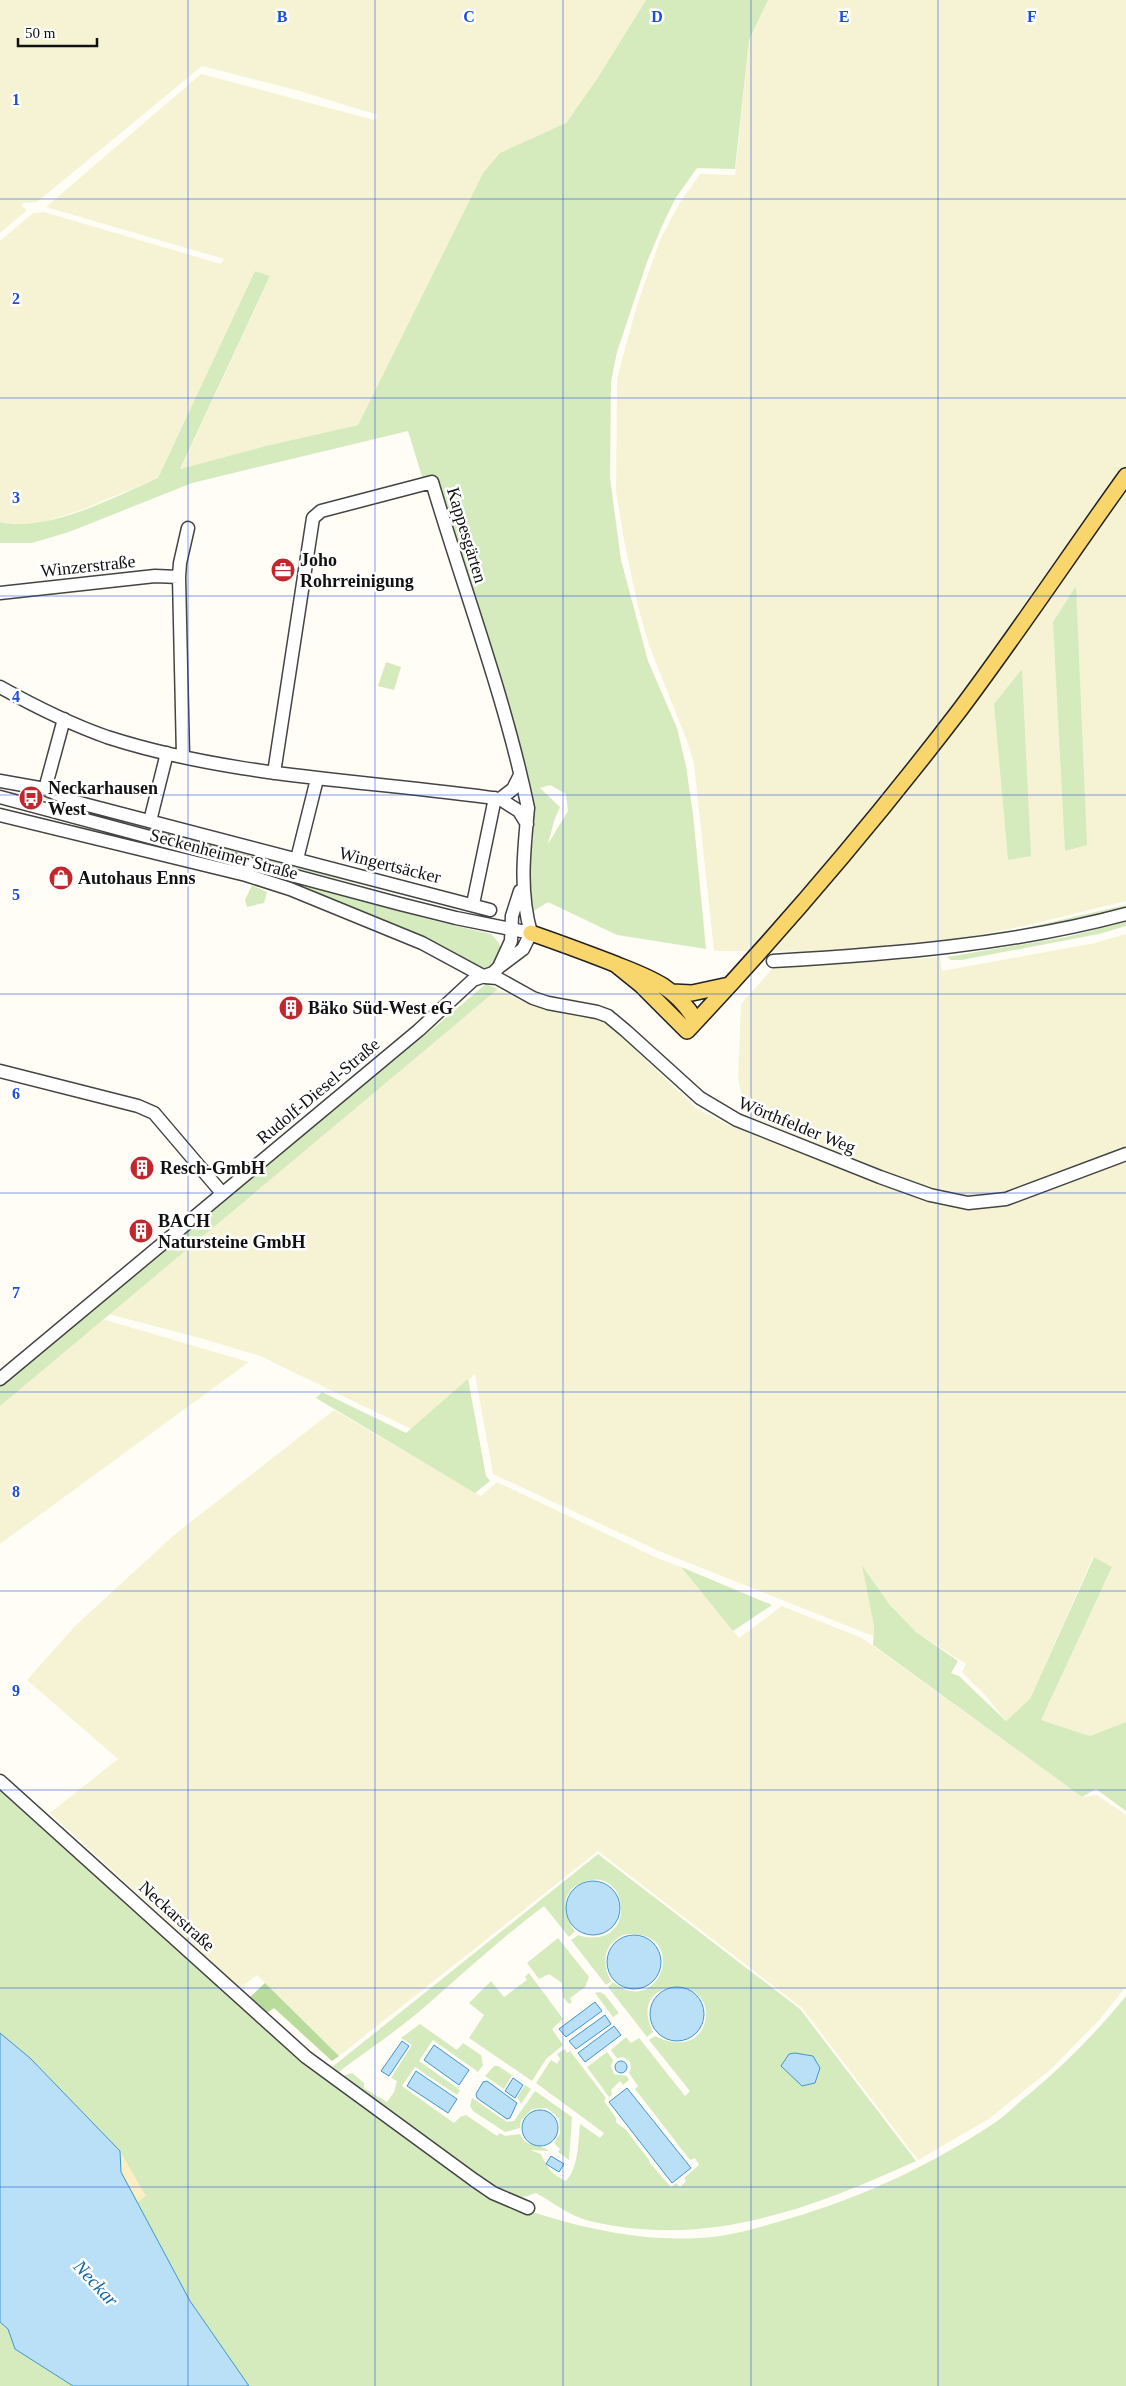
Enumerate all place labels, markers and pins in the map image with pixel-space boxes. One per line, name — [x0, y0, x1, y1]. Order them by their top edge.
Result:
place label: Joho Rohrreinigung — [300, 550, 414, 591]
office icon: Joho Rohrreinigung — [270, 557, 296, 583]
place label: Neckarhausen West — [48, 778, 158, 819]
bus stop icon: Neckarhausen West — [18, 785, 44, 811]
shop icon: Autohaus Enns — [48, 865, 74, 891]
place label: Autohaus Enns — [78, 868, 196, 888]
building icon: Bäko Süd-West eG — [278, 995, 304, 1021]
place label: Bäko Süd-West eG — [308, 998, 453, 1018]
building icon: Resch-GmbH — [129, 1155, 155, 1181]
place label: Resch-GmbH — [160, 1158, 265, 1178]
place label: BACH Natursteine GmbH — [158, 1211, 306, 1252]
building icon: BACH Natursteine GmbH — [128, 1218, 154, 1244]

